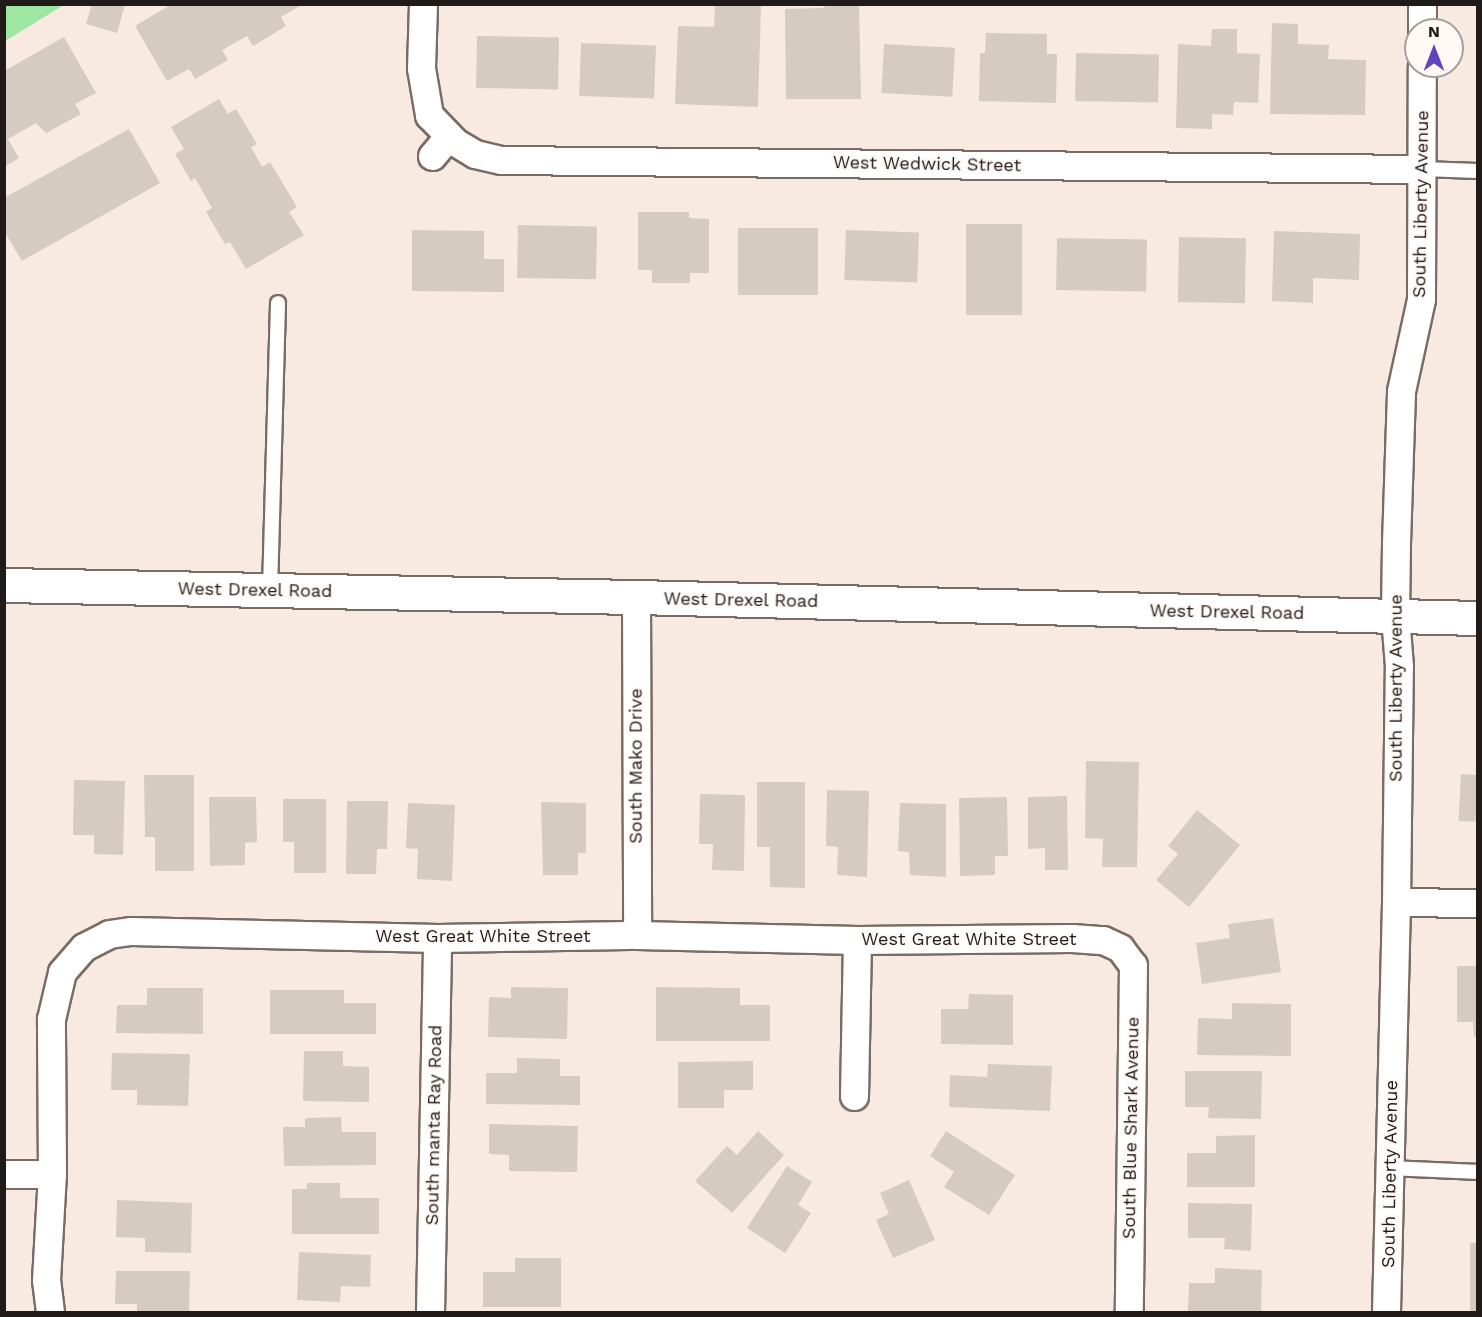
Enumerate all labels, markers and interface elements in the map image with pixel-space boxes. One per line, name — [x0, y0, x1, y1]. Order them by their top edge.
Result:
north arrow — [1404, 18, 1464, 78]
text: N — [1428, 22, 1440, 41]
street label: South Liberty Avenue — [1409, 109, 1433, 299]
street label: West Wedwick Street — [832, 152, 1022, 176]
street label: West Drexel Road — [177, 578, 333, 602]
street label: West Drexel Road — [663, 588, 819, 612]
street label: South Liberty Avenue — [1385, 594, 1407, 782]
street label: West Drexel Road — [1149, 600, 1305, 624]
street label: South Mako Drive — [625, 688, 647, 844]
street label: West Great White Street — [375, 925, 591, 947]
street label: West Great White Street — [861, 928, 1077, 950]
street label: South Blue Shark Avenue — [1118, 1016, 1144, 1240]
street label: South manta Ray Road — [421, 1024, 447, 1226]
street label: South Liberty Avenue — [1378, 1079, 1402, 1269]

